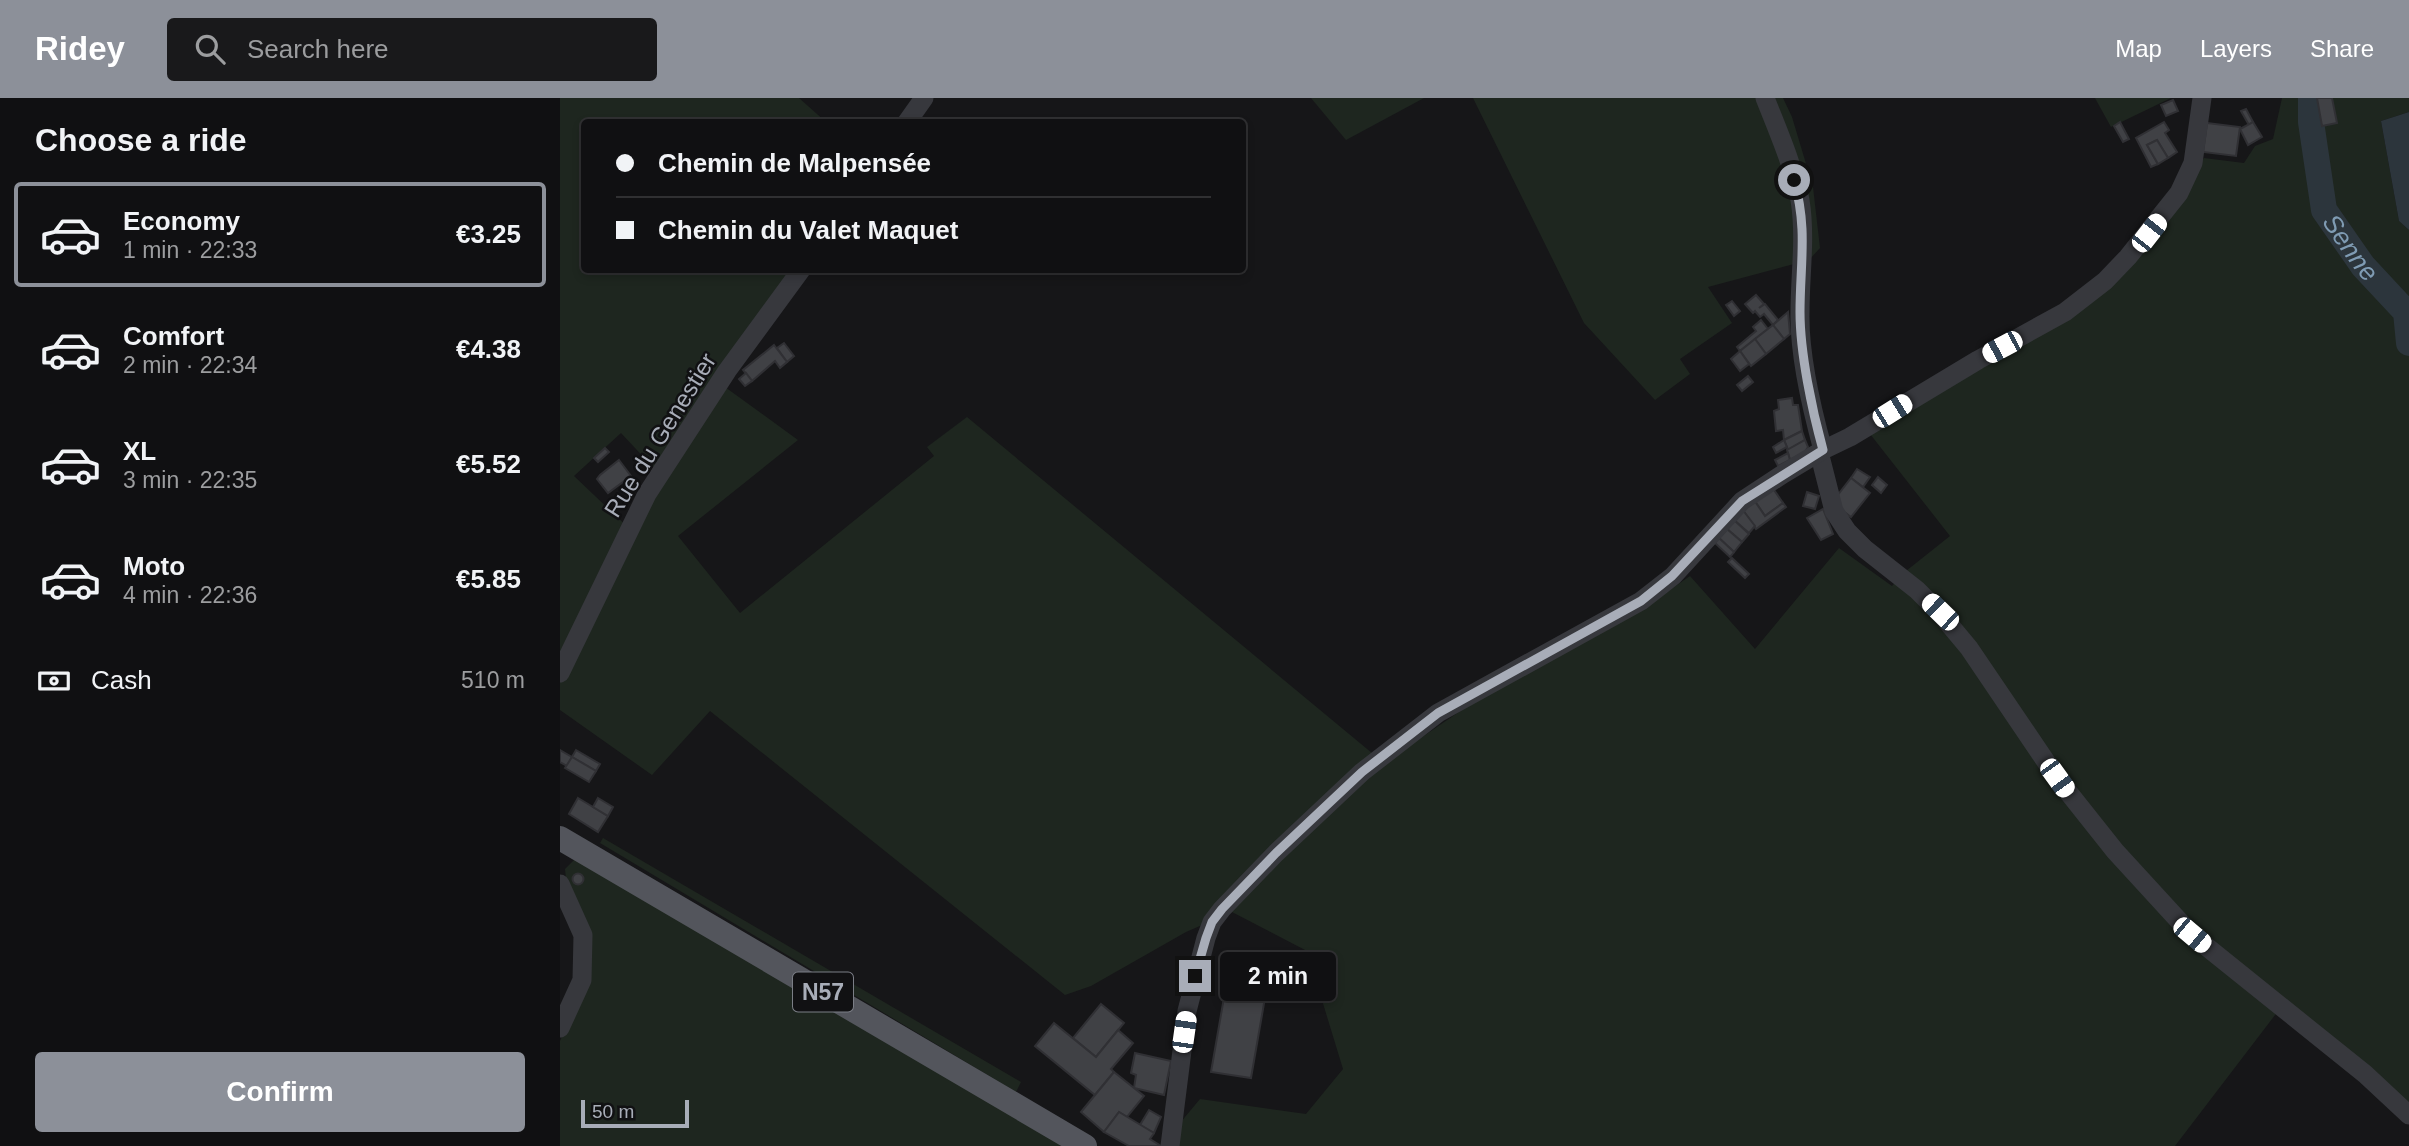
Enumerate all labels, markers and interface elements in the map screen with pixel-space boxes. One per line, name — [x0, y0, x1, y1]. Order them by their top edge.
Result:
search box — [167, 18, 657, 81]
text: Ridey — [35, 30, 125, 67]
icon: search — [191, 30, 229, 68]
text: Search here — [247, 34, 389, 64]
text: Map — [2115, 35, 2162, 62]
text: Layers — [2200, 35, 2272, 62]
text: Share — [2310, 35, 2374, 62]
text: Choose a ride — [35, 122, 247, 158]
text: Chemin de Malpensée — [658, 148, 931, 178]
route start — [1778, 164, 1810, 196]
icon: car — [39, 203, 102, 266]
text: Economy — [123, 206, 240, 236]
water label: Senne — [2317, 208, 2384, 288]
car — [2128, 210, 2171, 256]
text: Chemin du Valet Maquet — [658, 215, 959, 245]
text: €3.25 — [456, 219, 521, 249]
text: 1 min · 22:33 — [123, 237, 257, 263]
icon: car — [39, 318, 102, 381]
text: Comfort — [123, 321, 224, 351]
car — [1979, 328, 2026, 366]
text: €4.38 — [456, 334, 521, 364]
street label: Rue du Genestier — [599, 348, 721, 522]
text: 2 min · 22:34 — [123, 352, 257, 378]
car — [1869, 391, 1916, 431]
icon: car — [39, 433, 102, 496]
text: XL — [123, 436, 156, 466]
text: €5.52 — [456, 449, 521, 479]
text: 3 min · 22:35 — [123, 467, 257, 493]
icon: car — [39, 548, 102, 611]
text: Moto — [123, 551, 185, 581]
text: €5.85 — [456, 564, 521, 594]
text: 4 min · 22:36 — [123, 582, 257, 608]
car — [1918, 590, 1963, 634]
icon: cash — [35, 662, 73, 700]
text: Cash — [91, 665, 152, 695]
text: 510 m — [461, 667, 525, 693]
car — [2037, 755, 2078, 801]
car — [2170, 913, 2215, 957]
callout: 2 min — [1220, 952, 1335, 1001]
route end — [1179, 960, 1211, 992]
text: 2 min — [1248, 963, 1308, 989]
road number: N57 — [793, 972, 853, 1012]
car — [1171, 1010, 1198, 1054]
button: Confirm — [35, 1052, 525, 1132]
scale bar — [581, 1097, 690, 1129]
text: 50 m — [592, 1101, 634, 1122]

